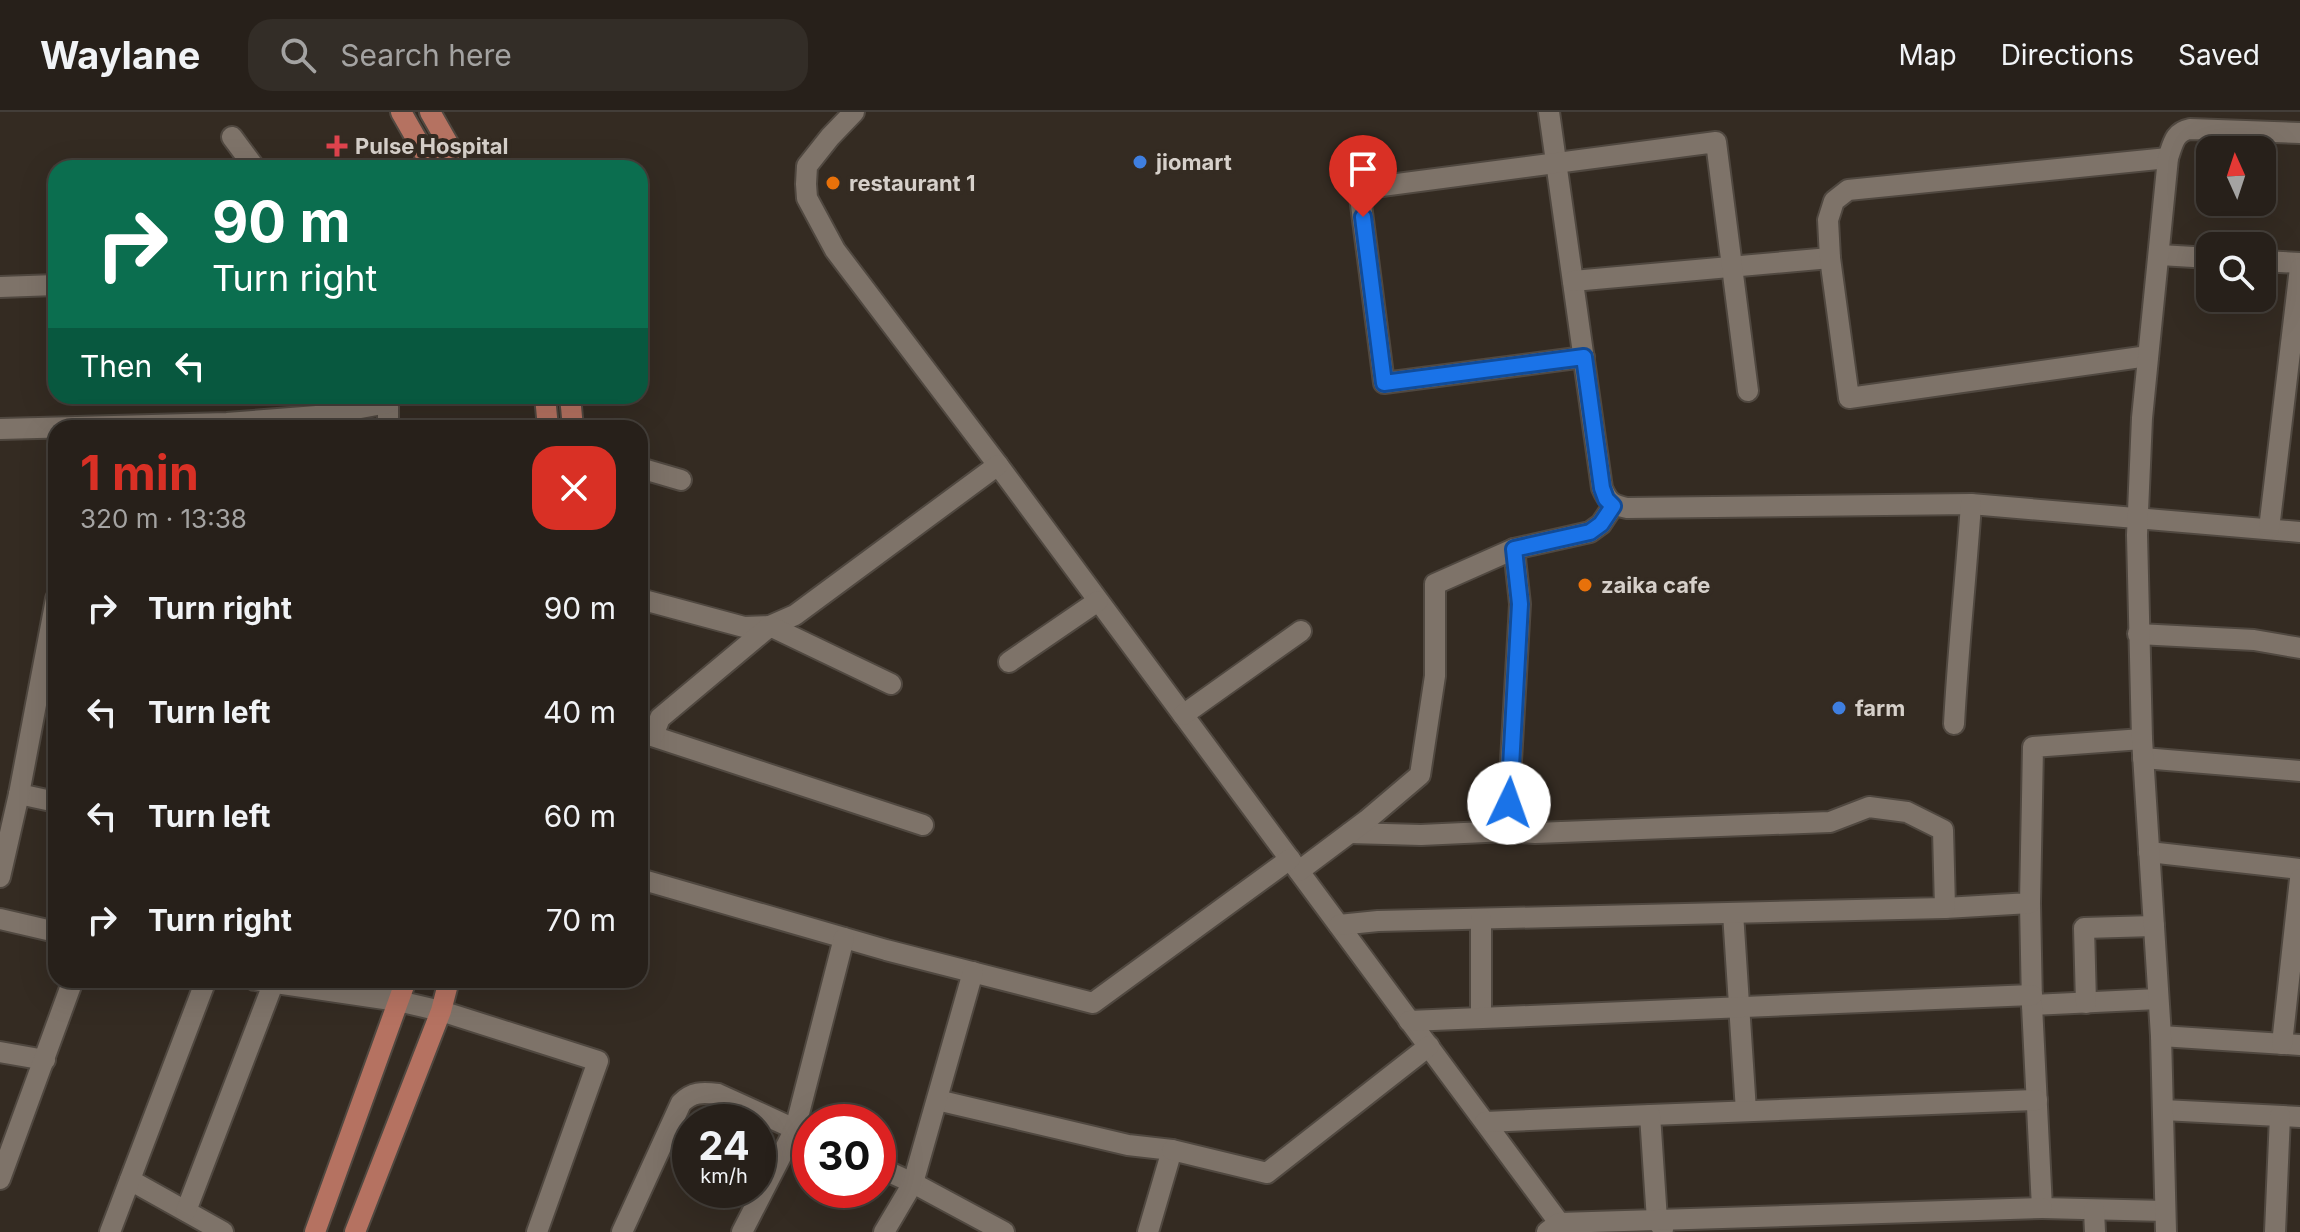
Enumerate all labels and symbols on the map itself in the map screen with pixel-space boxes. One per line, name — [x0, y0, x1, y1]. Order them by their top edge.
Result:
place label: Pulse Hospital — [355, 133, 509, 159]
marker: Pulse Hospital — [326, 135, 348, 157]
pin — [1329, 135, 1397, 217]
north arrow — [2196, 136, 2276, 216]
place label: jiomart — [1155, 149, 1232, 175]
marker: jiomart — [1131, 153, 1149, 171]
place label: restaurant 1 — [849, 170, 975, 196]
marker: restaurant 1 — [824, 174, 842, 192]
place label: zaika cafe — [1601, 572, 1710, 598]
marker: zaika cafe — [1576, 576, 1594, 594]
place label: farm — [1855, 695, 1905, 721]
marker: farm — [1830, 699, 1848, 717]
position arrow — [1467, 761, 1551, 845]
speed limit sign: 30 — [792, 1104, 896, 1208]

